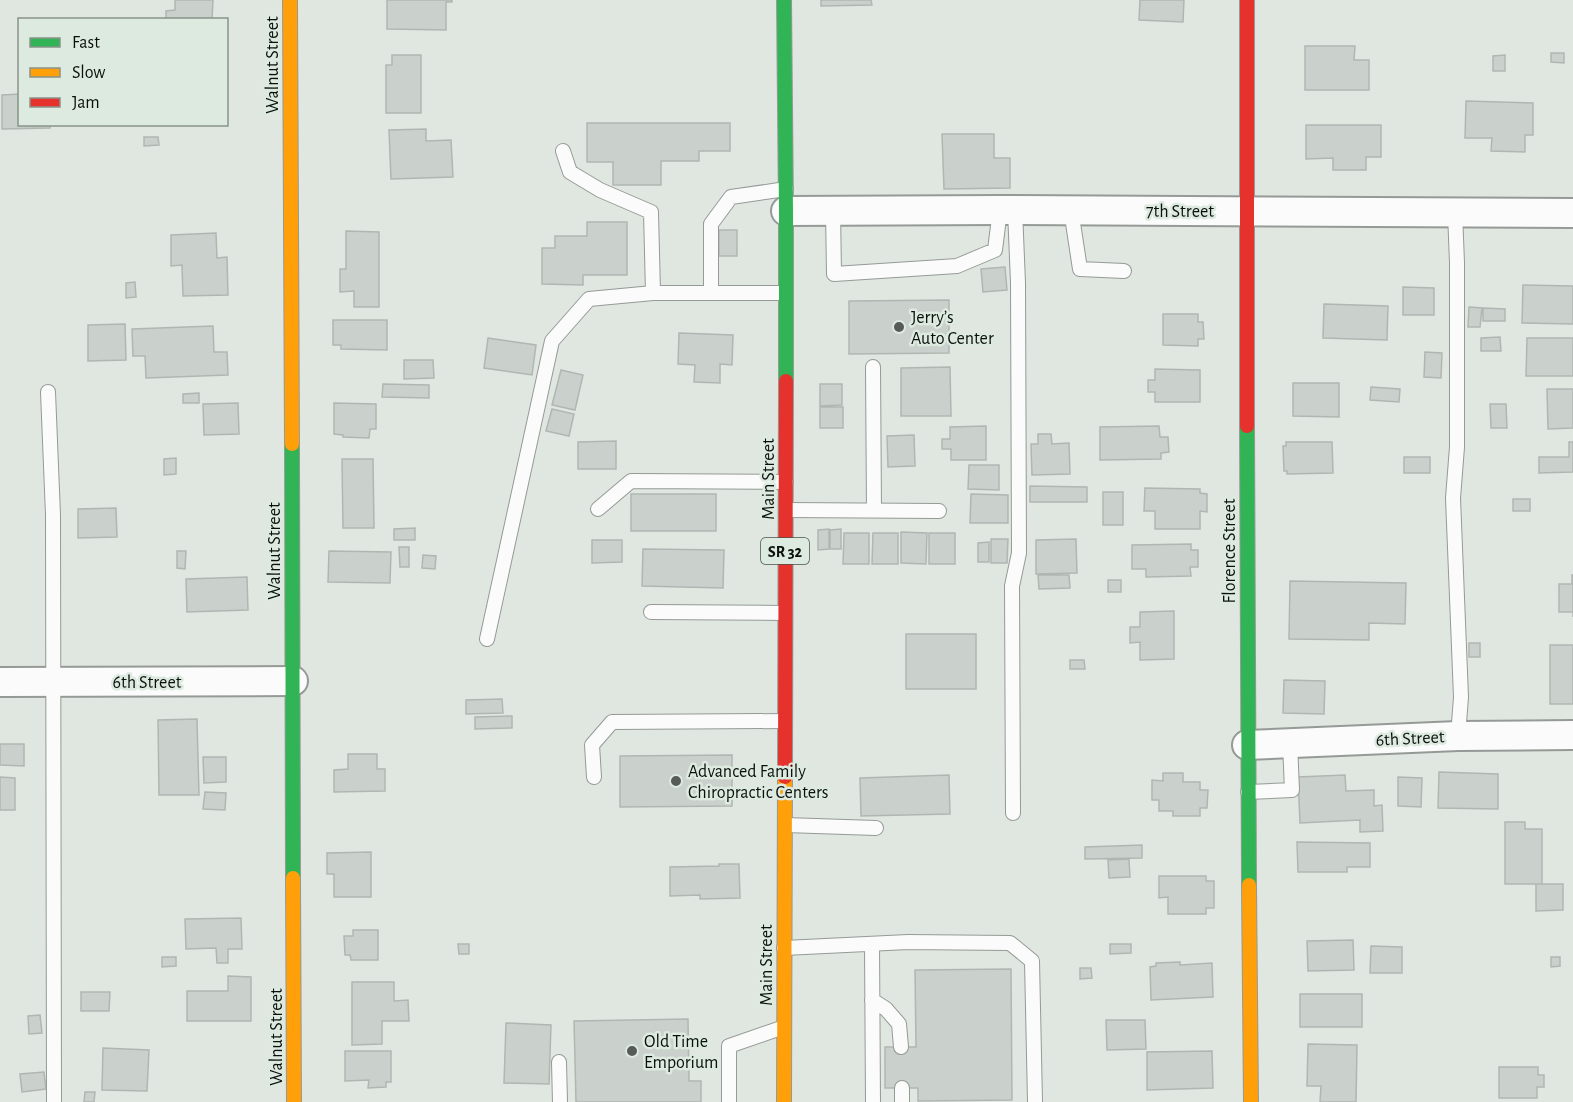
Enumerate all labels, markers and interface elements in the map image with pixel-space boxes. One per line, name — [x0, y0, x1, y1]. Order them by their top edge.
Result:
street label: Walnut Street — [264, 16, 282, 114]
legend — [18, 18, 228, 126]
text: Fast — [72, 34, 100, 52]
text: Slow — [72, 64, 105, 82]
text: Jam — [72, 94, 100, 112]
street label: 7th Street — [1146, 203, 1214, 221]
place label: Jerry’s Auto Center — [911, 309, 994, 348]
marker: Jerry’s Auto Center — [892, 320, 906, 334]
street label: Main Street — [760, 438, 778, 520]
street label: Florence Street — [1221, 498, 1239, 603]
street label: Walnut Street — [266, 502, 284, 600]
road number: SR 32 — [761, 538, 809, 564]
street label: 6th Street — [113, 674, 182, 692]
street label: 6th Street — [1375, 728, 1445, 750]
place label: Advanced Family Chiropractic Centers — [688, 763, 828, 802]
marker: Advanced Family Chiropractic Centers — [669, 774, 683, 788]
street label: Main Street — [758, 924, 776, 1006]
street label: Walnut Street — [268, 988, 286, 1086]
place label: Old Time Emporium — [644, 1033, 718, 1072]
marker: Old Time Emporium — [625, 1044, 639, 1058]

